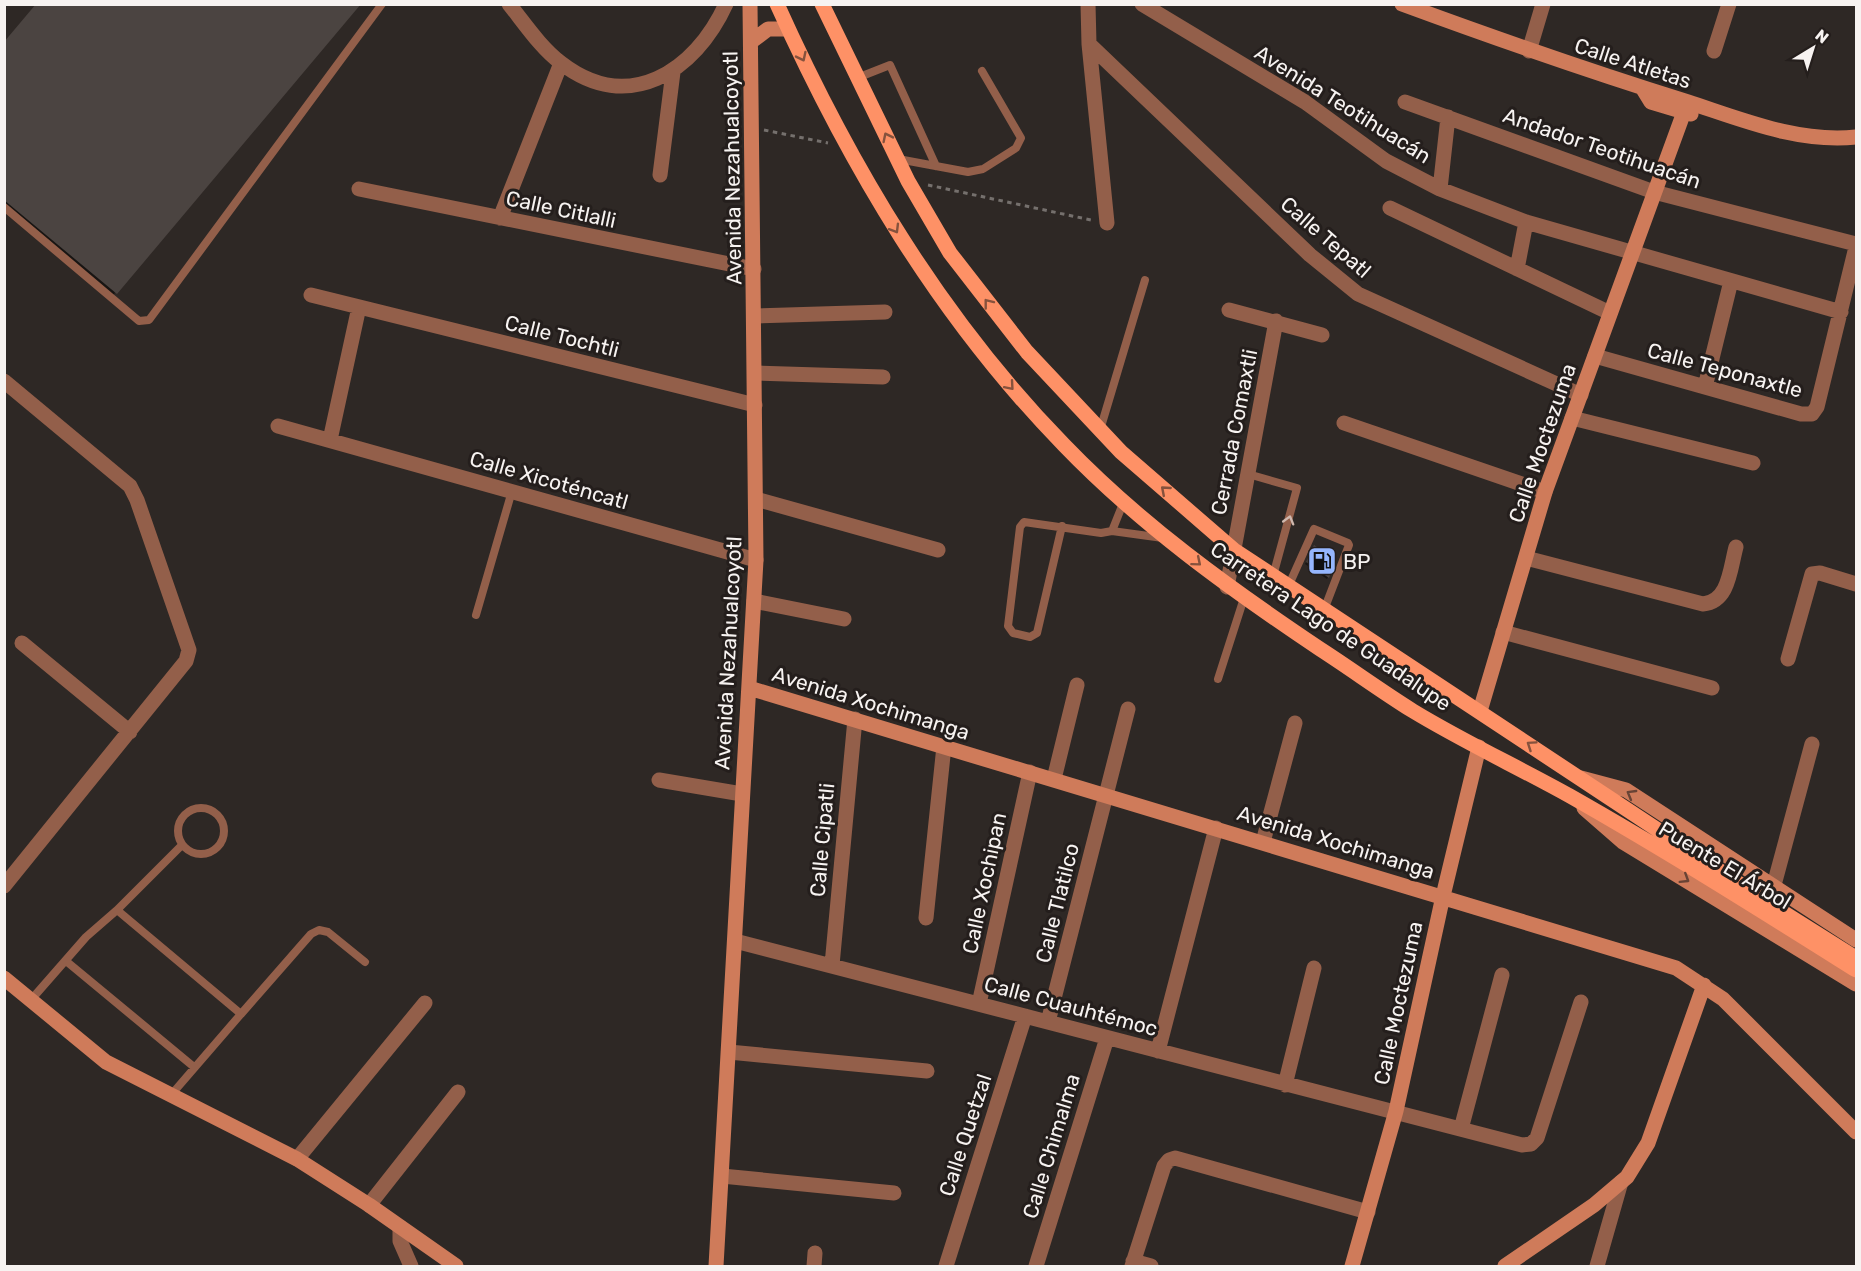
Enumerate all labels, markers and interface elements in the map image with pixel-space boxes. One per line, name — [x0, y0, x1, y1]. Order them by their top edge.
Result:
north arrow — [1783, 18, 1843, 78]
text: N — [1812, 26, 1832, 48]
street label: Calle Atletas — [1572, 32, 1694, 94]
street label: Avenida Teotihuacán — [1250, 40, 1436, 168]
street label: Avenida Nezahualcoyotl — [717, 51, 747, 285]
one-way arrow — [794, 51, 806, 62]
street label: Andador Teotihuacán — [1500, 102, 1704, 194]
one-way arrow — [882, 133, 894, 144]
street label: Calle Citlalli — [504, 185, 618, 233]
street label: Calle Tepatl — [1276, 191, 1376, 283]
one-way arrow — [887, 223, 899, 233]
one-way arrow — [985, 299, 996, 310]
street label: Calle Tochtli — [502, 310, 622, 362]
street label: Calle Teponaxtle — [1645, 337, 1805, 403]
street label: Cerrada Comaxtli — [1206, 347, 1262, 517]
street label: Calle Moctezuma — [1503, 360, 1581, 526]
one-way arrow — [1003, 379, 1014, 390]
street label: Calle Xicoténcatl — [467, 445, 631, 515]
one-way arrow — [1161, 486, 1172, 497]
one-way arrow — [1282, 515, 1294, 526]
street label: Avenida Nezahualcoyotl — [709, 536, 747, 770]
street label: Carretera Lago de Guadalupe — [1206, 536, 1456, 716]
fuel station icon: BP — [1306, 545, 1338, 577]
place label: BP — [1343, 549, 1371, 574]
one-way arrow — [1190, 555, 1201, 566]
street label: Avenida Xochimanga — [769, 661, 973, 745]
one-way arrow — [1527, 741, 1538, 752]
street label: Calle Cipatli — [805, 782, 839, 898]
one-way arrow — [1627, 790, 1637, 801]
street label: Avenida Xochimanga — [1234, 800, 1438, 884]
street label: Calle Xochipan — [957, 810, 1011, 956]
street label: Puente El Árbol — [1654, 816, 1796, 914]
street label: Calle Tlatilco — [1030, 841, 1084, 965]
one-way arrow — [1679, 872, 1689, 884]
street label: Calle Moctezuma — [1368, 919, 1428, 1087]
street label: Calle Cuauhtémoc — [982, 971, 1160, 1041]
street label: Calle Quetzal — [934, 1071, 996, 1199]
street label: Calle Chimalma — [1017, 1071, 1085, 1221]

